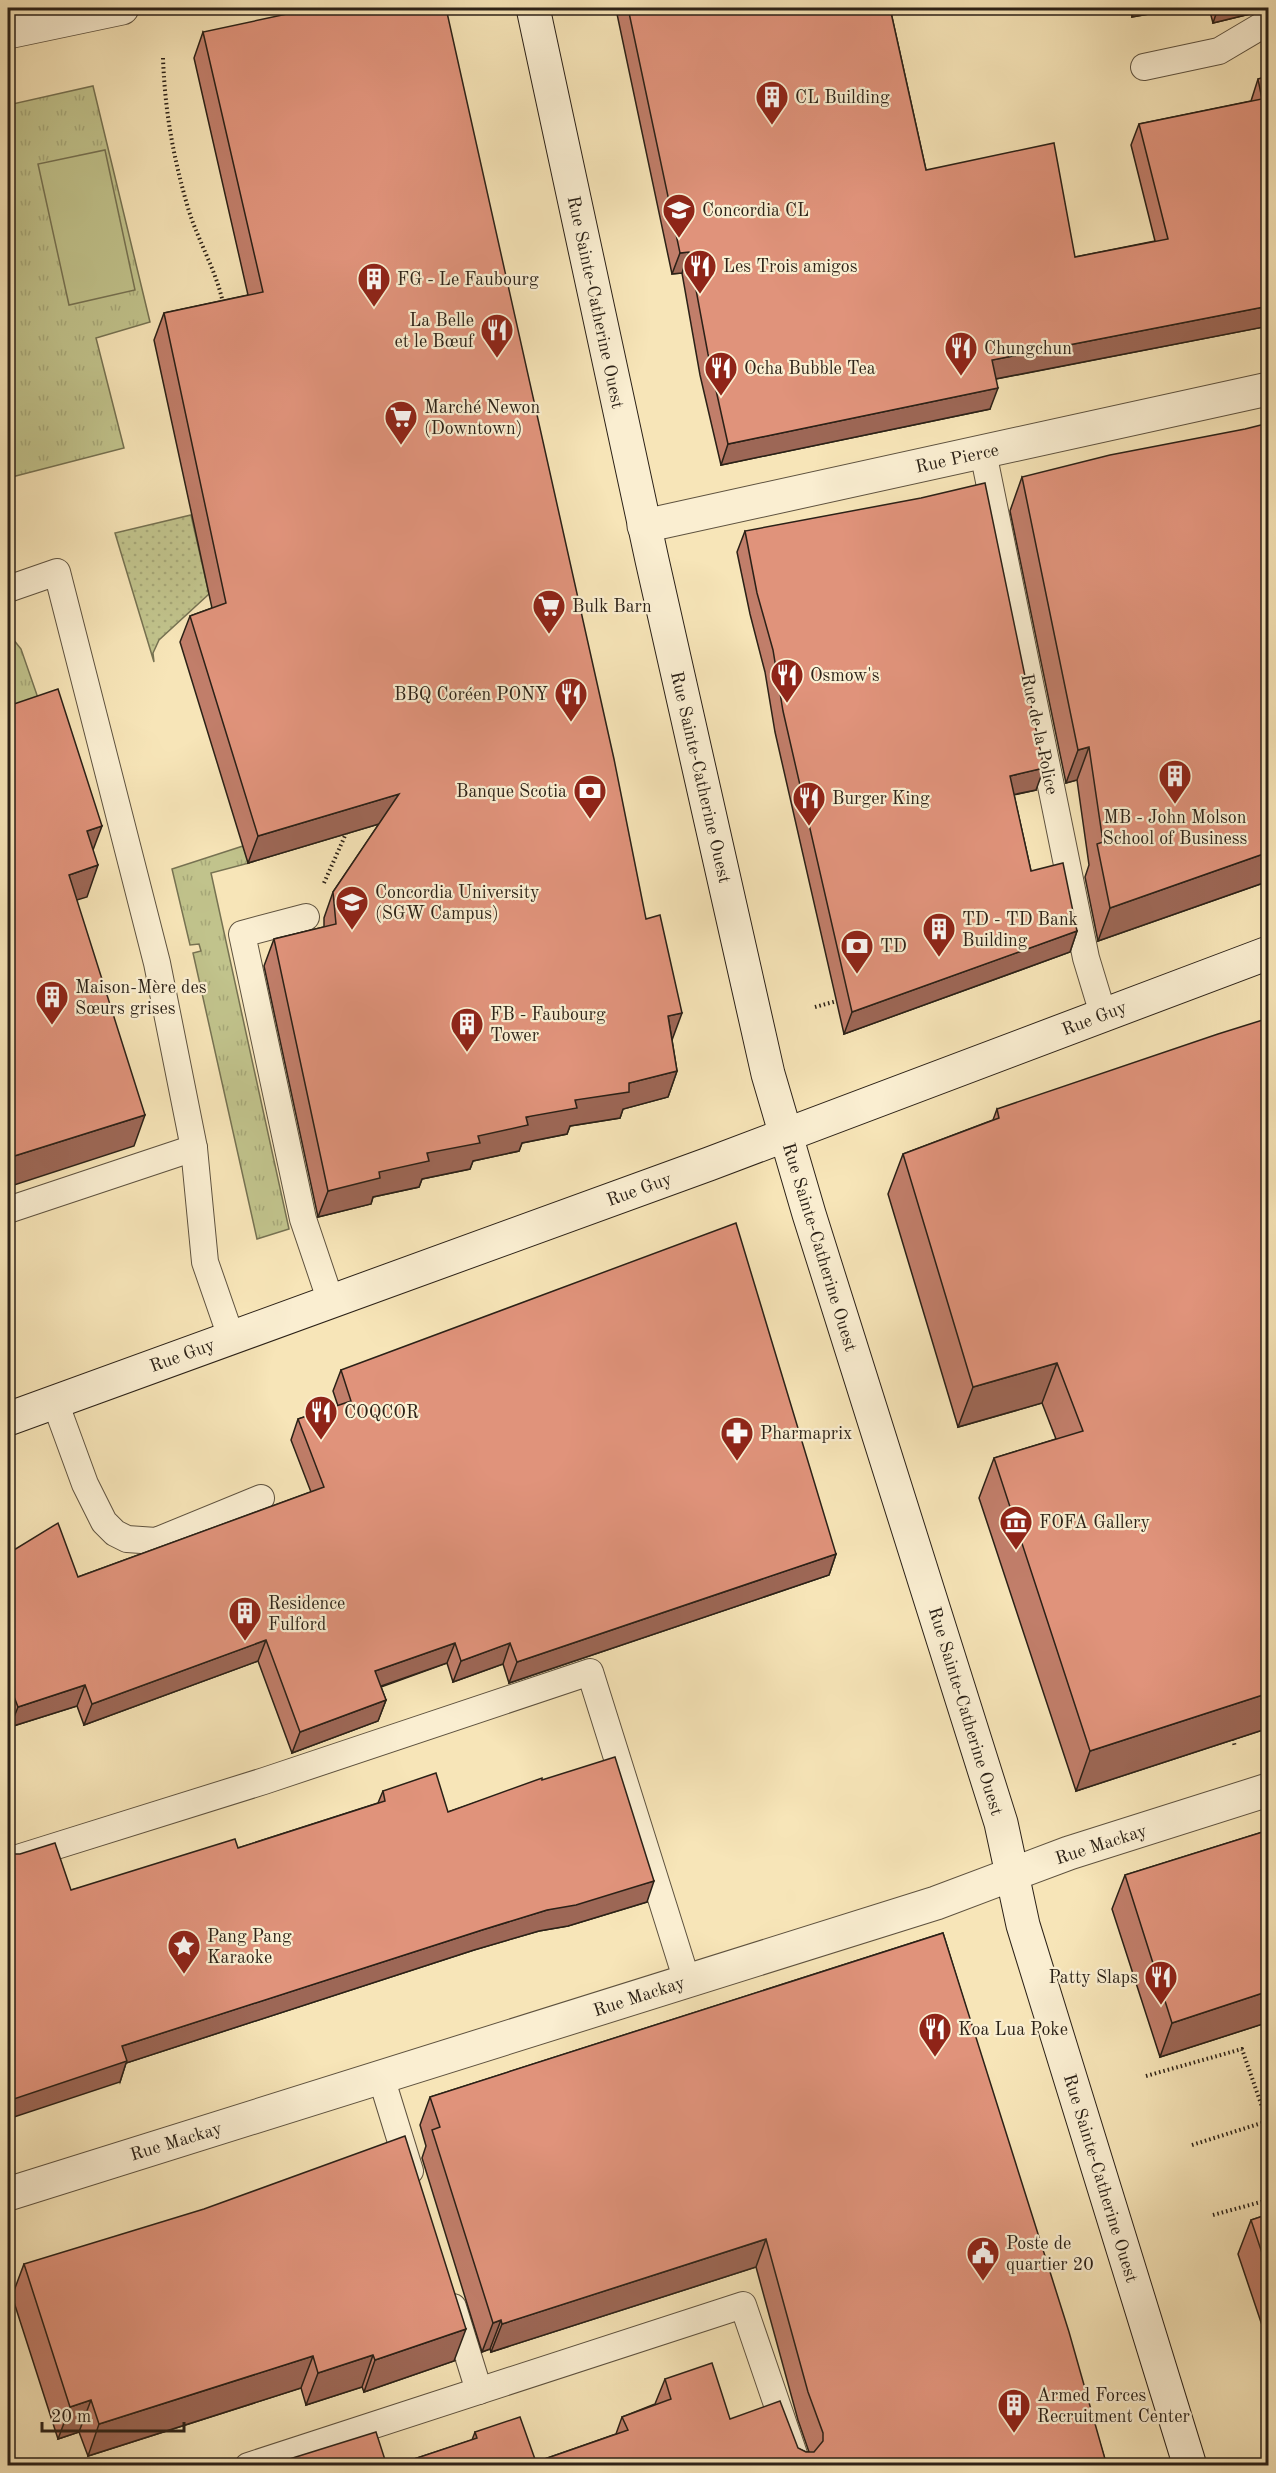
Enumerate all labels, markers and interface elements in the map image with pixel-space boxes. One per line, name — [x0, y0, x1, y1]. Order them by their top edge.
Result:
building icon: CL Building — [754, 79, 790, 126]
place label: CL Building — [795, 89, 890, 107]
school or university icon: Concordia CL — [661, 192, 697, 239]
street label: Rue Sainte-Catherine Ouest — [564, 194, 626, 410]
place label: Concordia CL — [702, 202, 809, 220]
restaurant icon: Les Trois amigos — [682, 248, 718, 295]
place label: Les Trois amigos — [723, 258, 858, 276]
building icon: FG - Le Faubourg — [356, 261, 392, 308]
place label: FG - Le Faubourg — [397, 271, 539, 289]
place label: La Belle et le Bœuf — [394, 312, 475, 351]
restaurant icon: La Belle et le Bœuf — [479, 312, 515, 359]
restaurant icon: Chungchun — [943, 330, 979, 377]
place label: Chungchun — [984, 340, 1072, 358]
restaurant icon: Ocha Bubble Tea — [703, 350, 739, 397]
place label: Ocha Bubble Tea — [744, 360, 876, 378]
supermarket icon: Marché Newon (Downtown) — [383, 399, 419, 446]
place label: Marché Newon (Downtown) — [424, 399, 540, 438]
street label: Rue Pierce — [914, 441, 1001, 477]
supermarket icon: Bulk Barn — [531, 588, 567, 635]
place label: Bulk Barn — [572, 598, 652, 616]
restaurant icon: Osmow's — [769, 657, 805, 704]
place label: Osmow's — [810, 667, 880, 685]
street label: Rue Sainte-Catherine Ouest — [667, 670, 733, 885]
street label: Rue de la Police — [1017, 672, 1061, 796]
restaurant icon: BBQ Coréen PONY — [553, 676, 589, 723]
place label: BBQ Coréen PONY — [394, 686, 548, 704]
building icon: MB - John Molson School of Business — [1157, 758, 1193, 805]
bank icon: Banque Scotia — [572, 773, 608, 820]
restaurant icon: Burger King — [791, 780, 827, 827]
place label: Banque Scotia — [456, 783, 567, 801]
place label: Burger King — [832, 790, 930, 808]
place label: MB - John Molson School of Business — [1103, 809, 1248, 848]
school or university icon: Concordia University (SGW Campus) — [334, 884, 370, 931]
place label: Concordia University (SGW Campus) — [375, 884, 540, 923]
building icon: TD - TD Bank Building — [921, 911, 957, 958]
place label: TD - TD Bank Building — [962, 911, 1078, 950]
bank icon: TD — [839, 928, 875, 975]
place label: TD — [880, 938, 907, 956]
building icon: Maison-Mère des Sœurs grises — [34, 979, 70, 1026]
place label: Maison-Mère des Sœurs grises — [75, 979, 207, 1018]
street label: Rue Guy — [1059, 998, 1130, 1040]
building icon: FB - Faubourg Tower — [449, 1006, 485, 1053]
place label: FB - Faubourg Tower — [490, 1006, 606, 1045]
street label: Rue Sainte-Catherine Ouest — [779, 1141, 859, 1354]
street label: Rue Guy — [604, 1170, 675, 1210]
street label: Rue Guy — [147, 1336, 218, 1376]
restaurant icon: COQCOR — [303, 1394, 339, 1441]
place label: COQCOR — [344, 1404, 419, 1422]
pharmacy icon: Pharmaprix — [719, 1415, 755, 1462]
place label: Pharmaprix — [760, 1425, 852, 1443]
museum icon: FOFA Gallery — [998, 1504, 1034, 1551]
place label: FOFA Gallery — [1039, 1514, 1150, 1532]
building icon: Residence Fulford — [227, 1595, 263, 1642]
place label: Residence Fulford — [268, 1595, 345, 1634]
street label: Rue Sainte-Catherine Ouest — [925, 1605, 1005, 1818]
street label: Rue Mackay — [1053, 1822, 1150, 1868]
place icon: Pang Pang Karaoke — [166, 1928, 202, 1975]
place label: Pang Pang Karaoke — [207, 1928, 292, 1967]
restaurant icon: Patty Slaps — [1143, 1959, 1179, 2006]
place label: Patty Slaps — [1048, 1969, 1138, 1987]
street label: Rue Mackay — [591, 1974, 688, 2020]
restaurant icon: Koa Lua Poke — [917, 2011, 953, 2058]
place label: Koa Lua Poke — [958, 2021, 1068, 2039]
street label: Rue Sainte-Catherine Ouest — [1060, 2072, 1140, 2285]
street label: Rue Mackay — [128, 2119, 225, 2164]
public building icon: Poste de quartier 20 — [965, 2235, 1001, 2282]
place label: Poste de quartier 20 — [1006, 2235, 1094, 2274]
building icon: Armed Forces Recruitment Center — [996, 2387, 1032, 2434]
place label: Armed Forces Recruitment Center — [1037, 2387, 1190, 2426]
scale bar — [42, 2395, 184, 2433]
text: 20 m — [51, 2408, 91, 2426]

